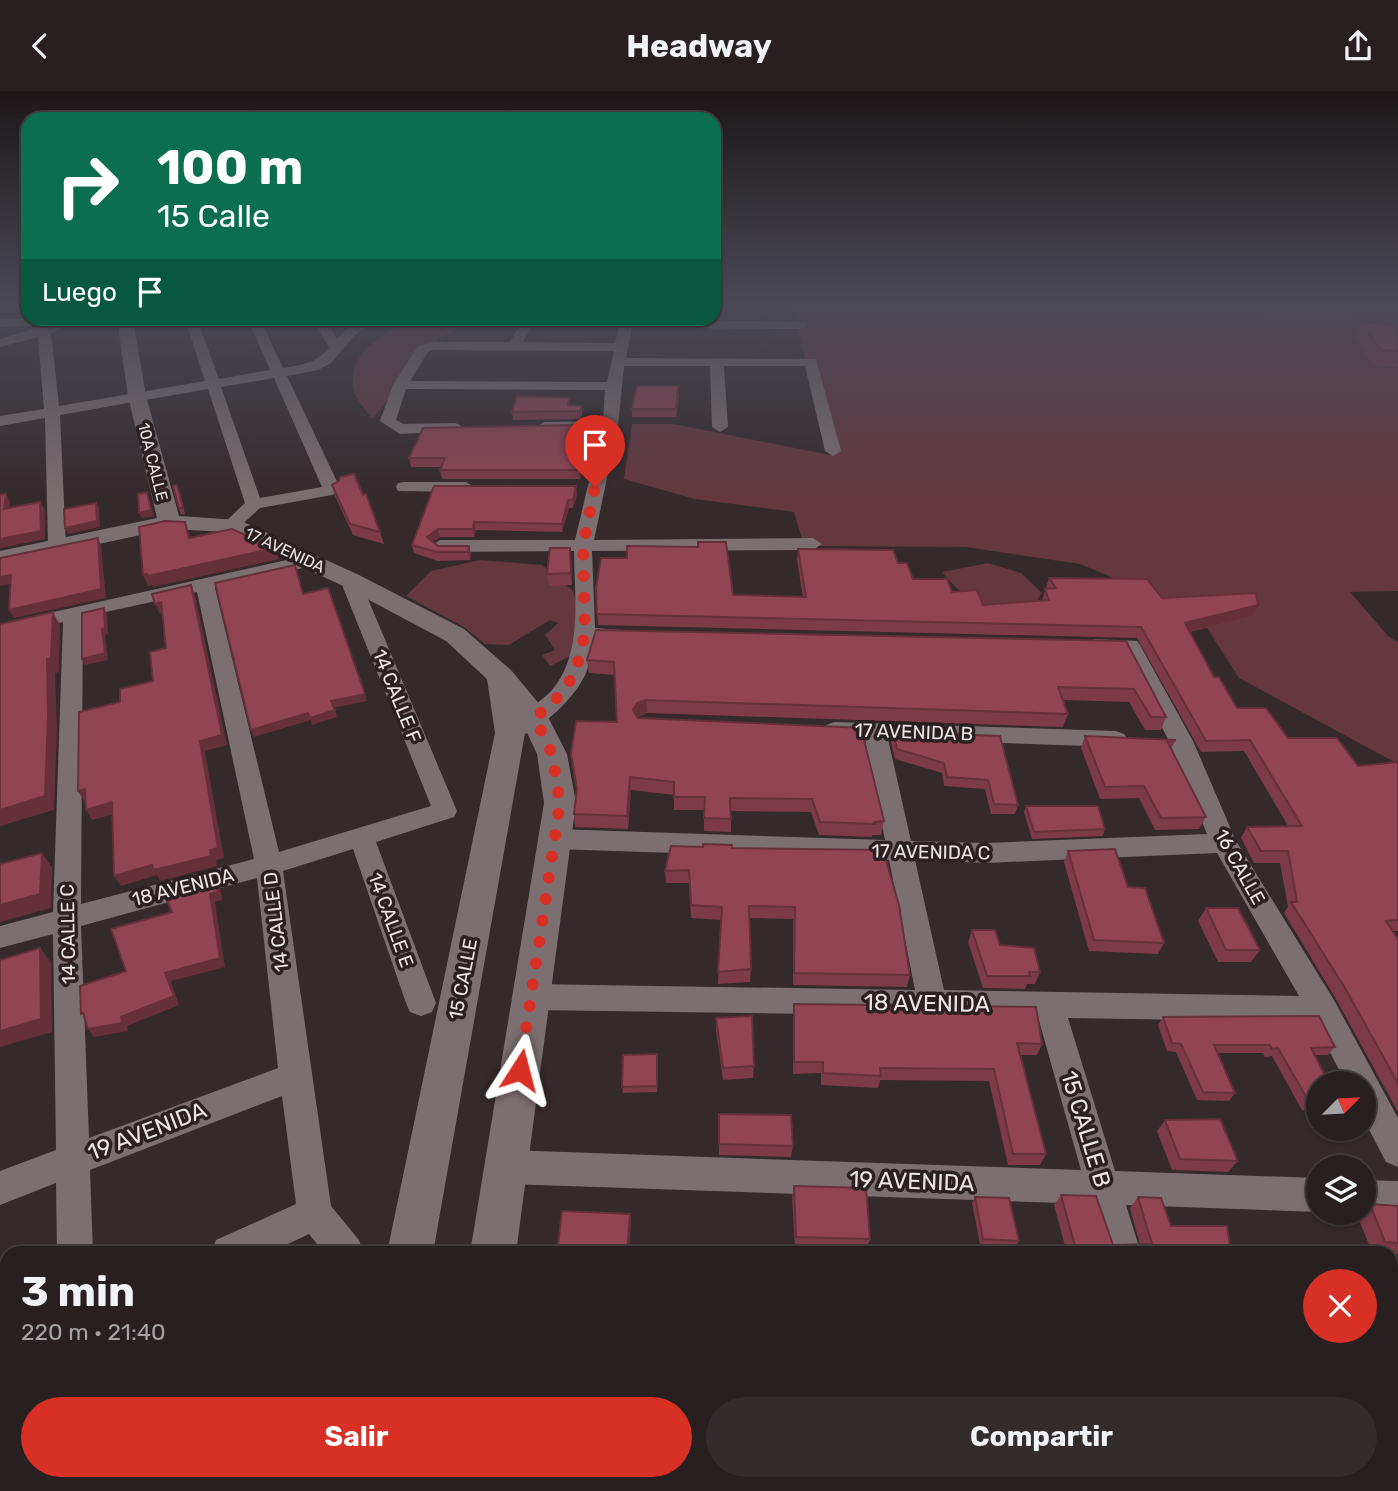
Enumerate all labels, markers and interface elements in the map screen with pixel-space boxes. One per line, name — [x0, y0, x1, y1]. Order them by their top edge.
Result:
icon: back — [21, 27, 59, 65]
text: Headway — [626, 27, 772, 65]
icon: share — [1339, 27, 1377, 65]
text: 100 m — [157, 138, 303, 196]
icon: right — [42, 140, 133, 231]
text: 15 Calle — [157, 197, 270, 235]
icon: arrive — [131, 273, 169, 311]
text: Luego — [42, 277, 117, 308]
pin — [565, 415, 625, 487]
street label: 10A CALLE — [134, 421, 172, 503]
icon: arrive — [576, 426, 614, 464]
street label: 17 AVENIDA — [242, 523, 328, 577]
street label: 14 CALLE F — [368, 646, 426, 746]
street label: 17 AVENIDA B — [854, 718, 974, 746]
street label: 16 CALLE — [1210, 825, 1270, 909]
street label: 17 AVENIDA C — [872, 839, 990, 865]
street label: 18 AVENIDA — [130, 863, 237, 911]
street label: 14 CALLE E — [363, 870, 419, 970]
street label: 14 CALLE D — [258, 871, 294, 973]
street label: 14 CALLE C — [56, 884, 80, 984]
street label: 15 CALLE — [444, 936, 482, 1022]
street label: 18 AVENIDA — [864, 988, 990, 1018]
position arrow — [483, 1033, 557, 1107]
street label: 15 CALLE B — [1055, 1067, 1117, 1191]
north arrow — [1306, 1071, 1376, 1141]
map controls — [1306, 1071, 1376, 1225]
street label: 19 AVENIDA — [84, 1096, 210, 1166]
button: layers — [1306, 1155, 1376, 1225]
street label: 19 AVENIDA — [849, 1165, 975, 1197]
text: 3 min — [21, 1267, 135, 1317]
button: close — [1303, 1269, 1377, 1343]
text: 220 m · 21:40 — [21, 1318, 166, 1346]
button: Salir — [21, 1397, 692, 1477]
button: Compartir — [706, 1397, 1377, 1477]

